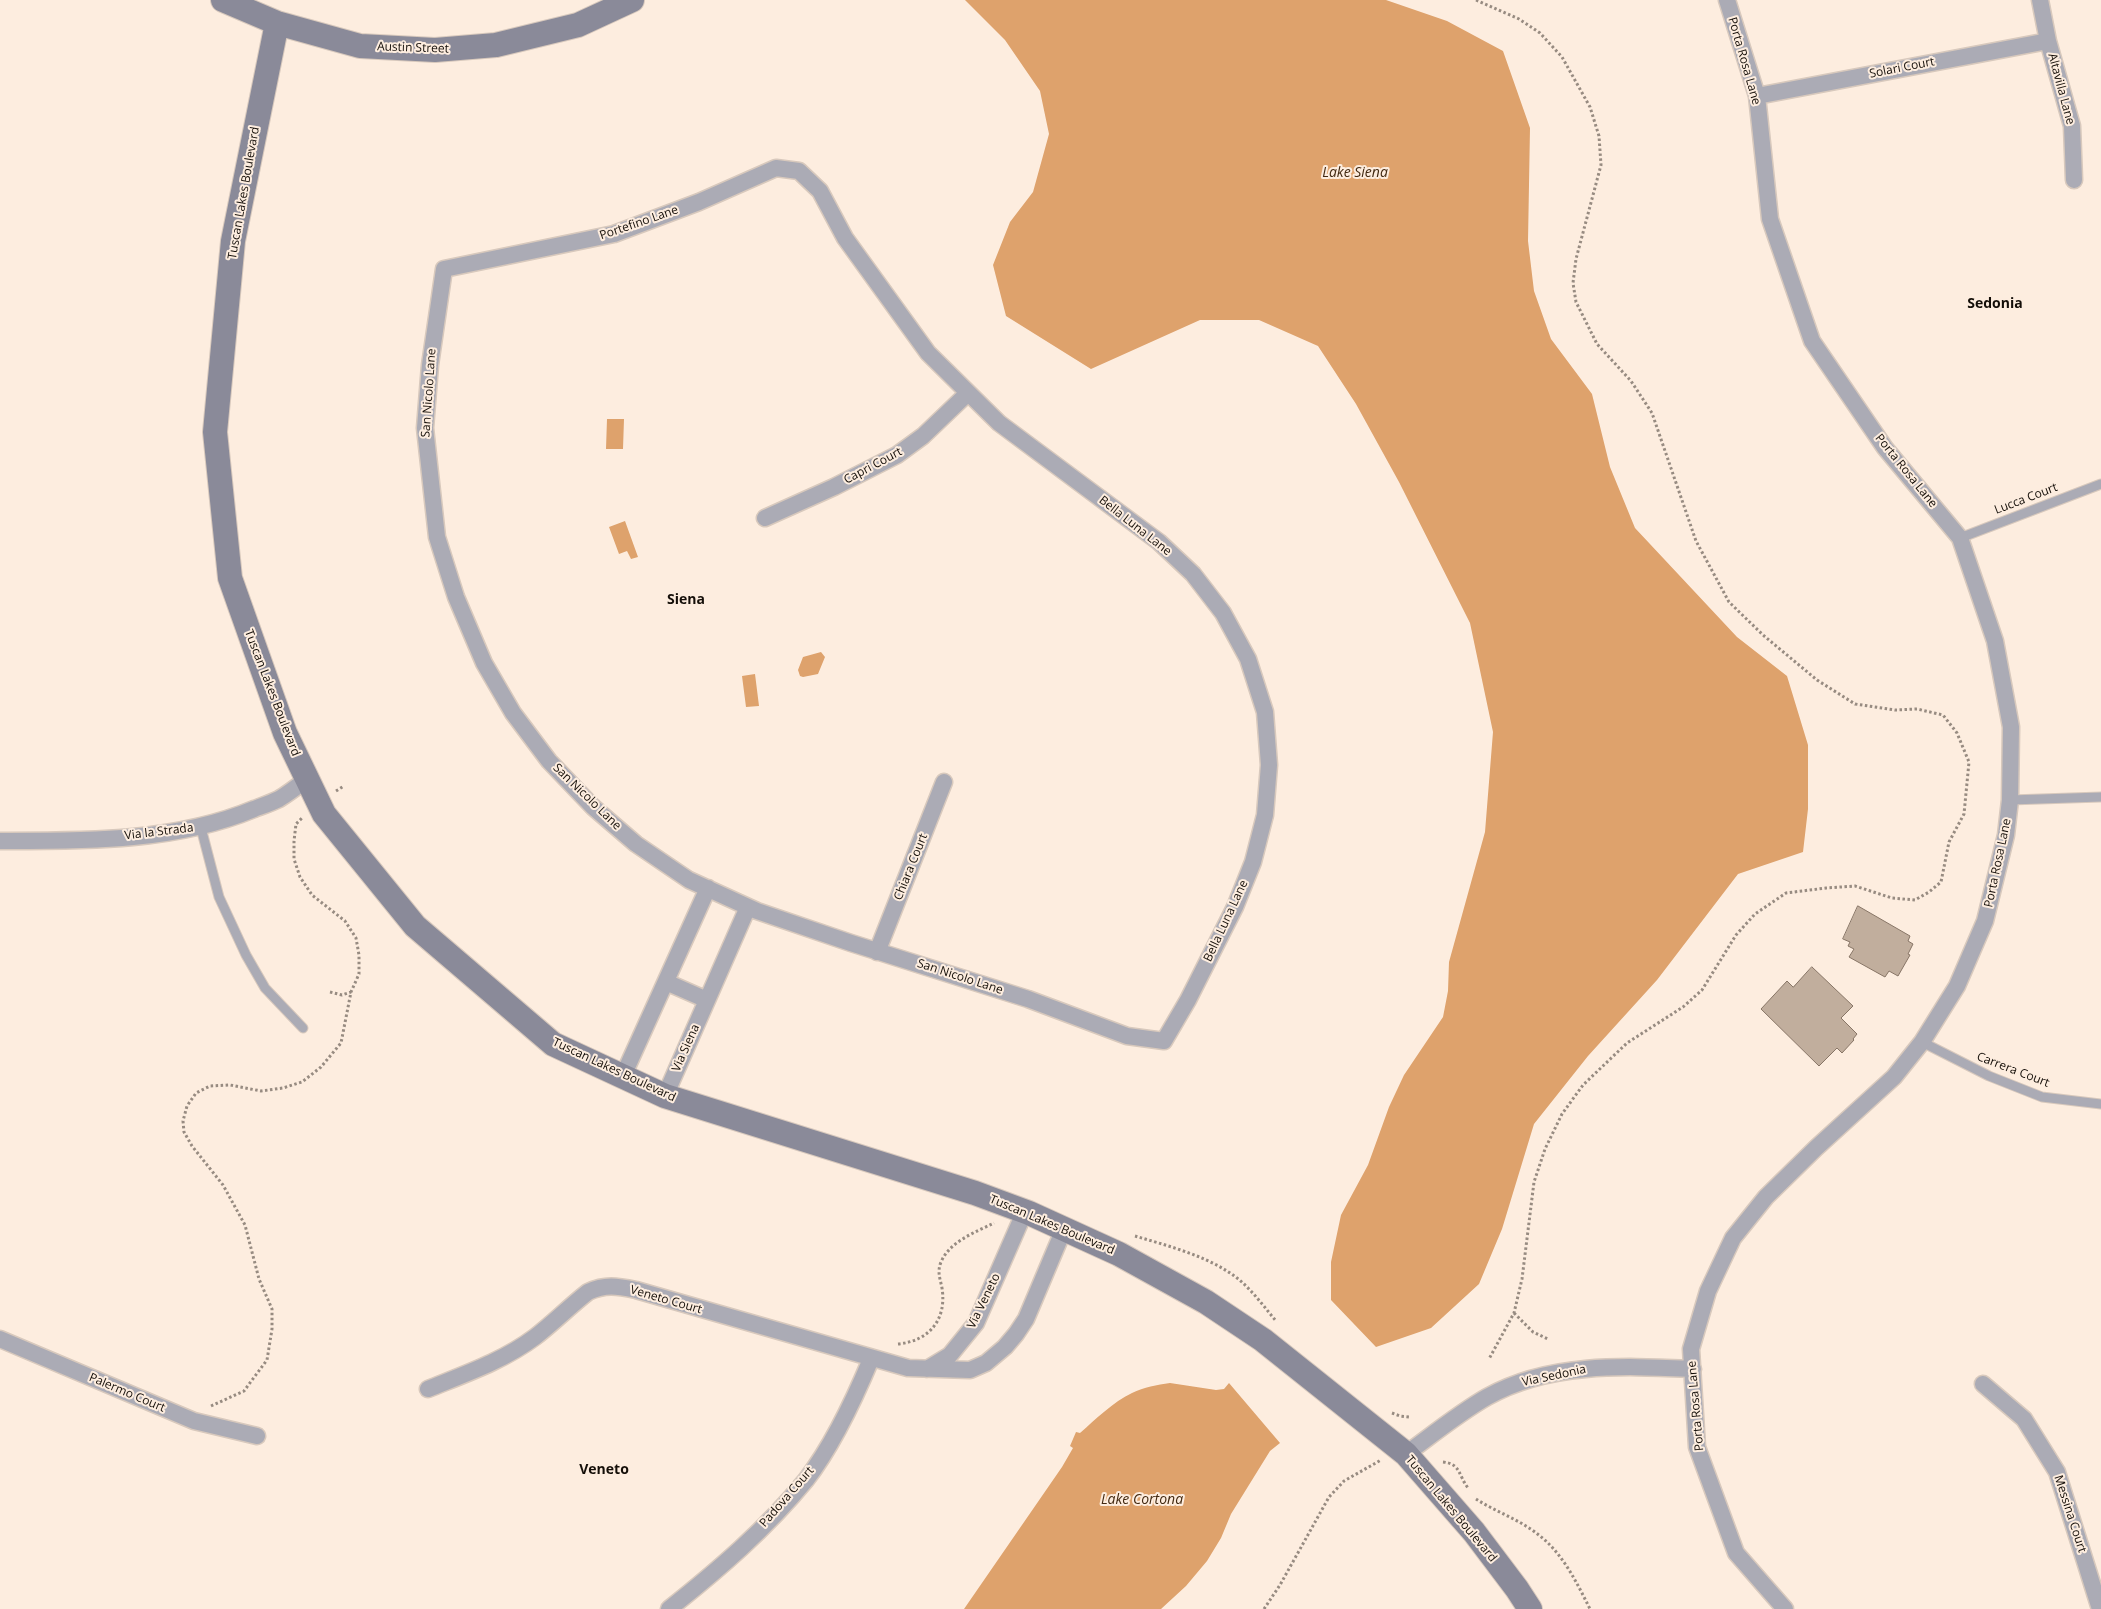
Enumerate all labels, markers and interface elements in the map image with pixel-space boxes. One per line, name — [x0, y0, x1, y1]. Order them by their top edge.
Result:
street label: Porta Rosa Lane — [1725, 15, 1763, 107]
street label: Austin Street — [377, 40, 449, 56]
street label: Altavilla Lane — [2045, 52, 2077, 126]
street label: Solari Court — [1868, 55, 1936, 81]
street label: Tuscan Lakes Boulevard — [225, 126, 263, 260]
water label: Lake Siena — [1322, 165, 1388, 181]
street label: Portefino Lane — [598, 203, 680, 243]
district label: Sedonia — [1967, 296, 2023, 312]
street label: San Nicolo Lane — [419, 348, 439, 438]
street label: Porta Rosa Lane — [1872, 431, 1940, 511]
street label: Capri Court — [841, 445, 905, 487]
street label: Lucca Court — [1993, 480, 2059, 518]
street label: Bella Luna Lane — [1096, 493, 1174, 559]
district label: Siena — [667, 592, 705, 608]
street label: Tuscan Lakes Boulevard — [241, 628, 303, 758]
street label: San Nicolo Lane — [550, 761, 624, 833]
street label: Porta Rosa Lane — [1982, 817, 2014, 909]
street label: Via la Strada — [124, 821, 194, 843]
street label: Chiara Court — [891, 832, 931, 902]
street label: Bella Luna Lane — [1201, 878, 1251, 964]
street label: San Nicolo Lane — [915, 956, 1005, 998]
street label: Via Siena — [669, 1022, 703, 1074]
street label: Tuscan Lakes Boulevard — [550, 1035, 678, 1105]
street label: Carrera Court — [1975, 1050, 2051, 1090]
street label: Tuscan Lakes Boulevard — [987, 1192, 1117, 1258]
street label: Via Veneto — [964, 1271, 1004, 1331]
street label: Veneto Court — [628, 1283, 704, 1317]
street label: Porta Rosa Lane — [1685, 1360, 1707, 1452]
street label: Via Sedonia — [1521, 1362, 1587, 1390]
street label: Palermo Court — [87, 1370, 167, 1416]
street label: Tuscan Lakes Boulevard — [1402, 1453, 1500, 1565]
district label: Veneto — [579, 1462, 629, 1478]
street label: Padova Court — [757, 1464, 817, 1530]
street label: Messina Court — [2051, 1474, 2089, 1554]
water label: Lake Cortona — [1101, 1492, 1183, 1508]

